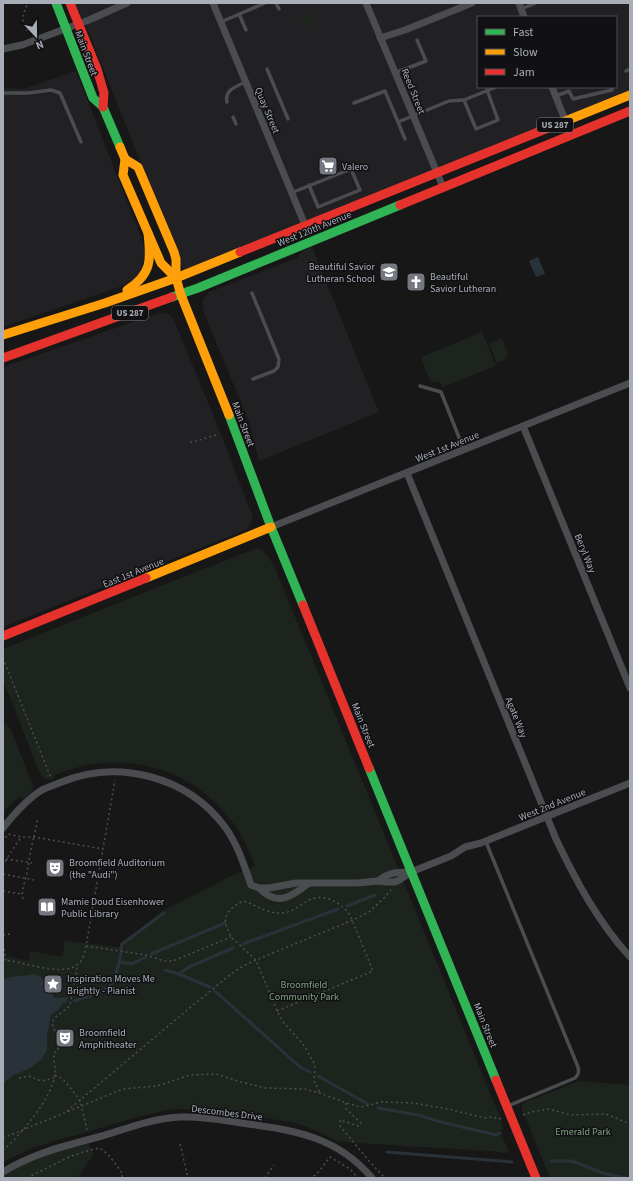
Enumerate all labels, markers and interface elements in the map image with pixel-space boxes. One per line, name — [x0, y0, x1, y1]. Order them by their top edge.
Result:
north arrow — [16, 16, 56, 56]
legend — [477, 16, 617, 88]
text: Fast — [513, 24, 533, 41]
street label: Main Street — [71, 29, 101, 79]
text: N — [33, 36, 46, 53]
text: Slow — [513, 44, 538, 61]
text: Jam — [513, 64, 535, 81]
street label: Reed Street — [398, 66, 429, 117]
street label: Quay Street — [251, 85, 283, 136]
road number: US 287 — [537, 118, 573, 132]
supermarket icon: Valero — [317, 155, 339, 177]
place label: Valero — [342, 160, 368, 174]
street label: West 120th Avenue — [275, 208, 354, 250]
place label: Beautiful Savior Lutheran School — [307, 260, 376, 286]
school or university icon: Beautiful Savior Lutheran School — [378, 261, 400, 283]
place label: Beautiful Savior Lutheran — [430, 270, 496, 296]
church icon: Beautiful Savior Lutheran — [405, 271, 427, 293]
road number: US 287 — [112, 306, 148, 320]
street label: Main Street — [228, 400, 258, 450]
street label: West 1st Avenue — [414, 428, 481, 466]
street label: Beryl Way — [571, 532, 599, 575]
street label: East 1st Avenue — [101, 554, 166, 592]
street label: Agate Way — [502, 695, 531, 740]
street label: Main Street — [348, 701, 379, 750]
street label: West 2nd Avenue — [517, 785, 588, 825]
place label: Broomfield Auditorium (the "Audi") — [69, 856, 165, 882]
theatre icon: Broomfield Auditorium (the "Audi") — [44, 857, 66, 879]
place label: Mamie Doud Eisenhower Public Library — [61, 895, 165, 921]
library icon: Mamie Doud Eisenhower Public Library — [36, 896, 58, 918]
place label: Inspiration Moves Me Brightly - Pianist — [67, 972, 155, 998]
place icon: Inspiration Moves Me Brightly - Pianist — [42, 973, 64, 995]
park label: Broomfield Community Park — [269, 978, 339, 1004]
street label: Main Street — [470, 1001, 501, 1050]
place label: Broomfield Amphitheater — [79, 1026, 137, 1052]
theatre icon: Broomfield Amphitheater — [54, 1027, 76, 1049]
street label: Descombes Drive — [190, 1102, 263, 1124]
park label: Emerald Park — [555, 1125, 611, 1139]

